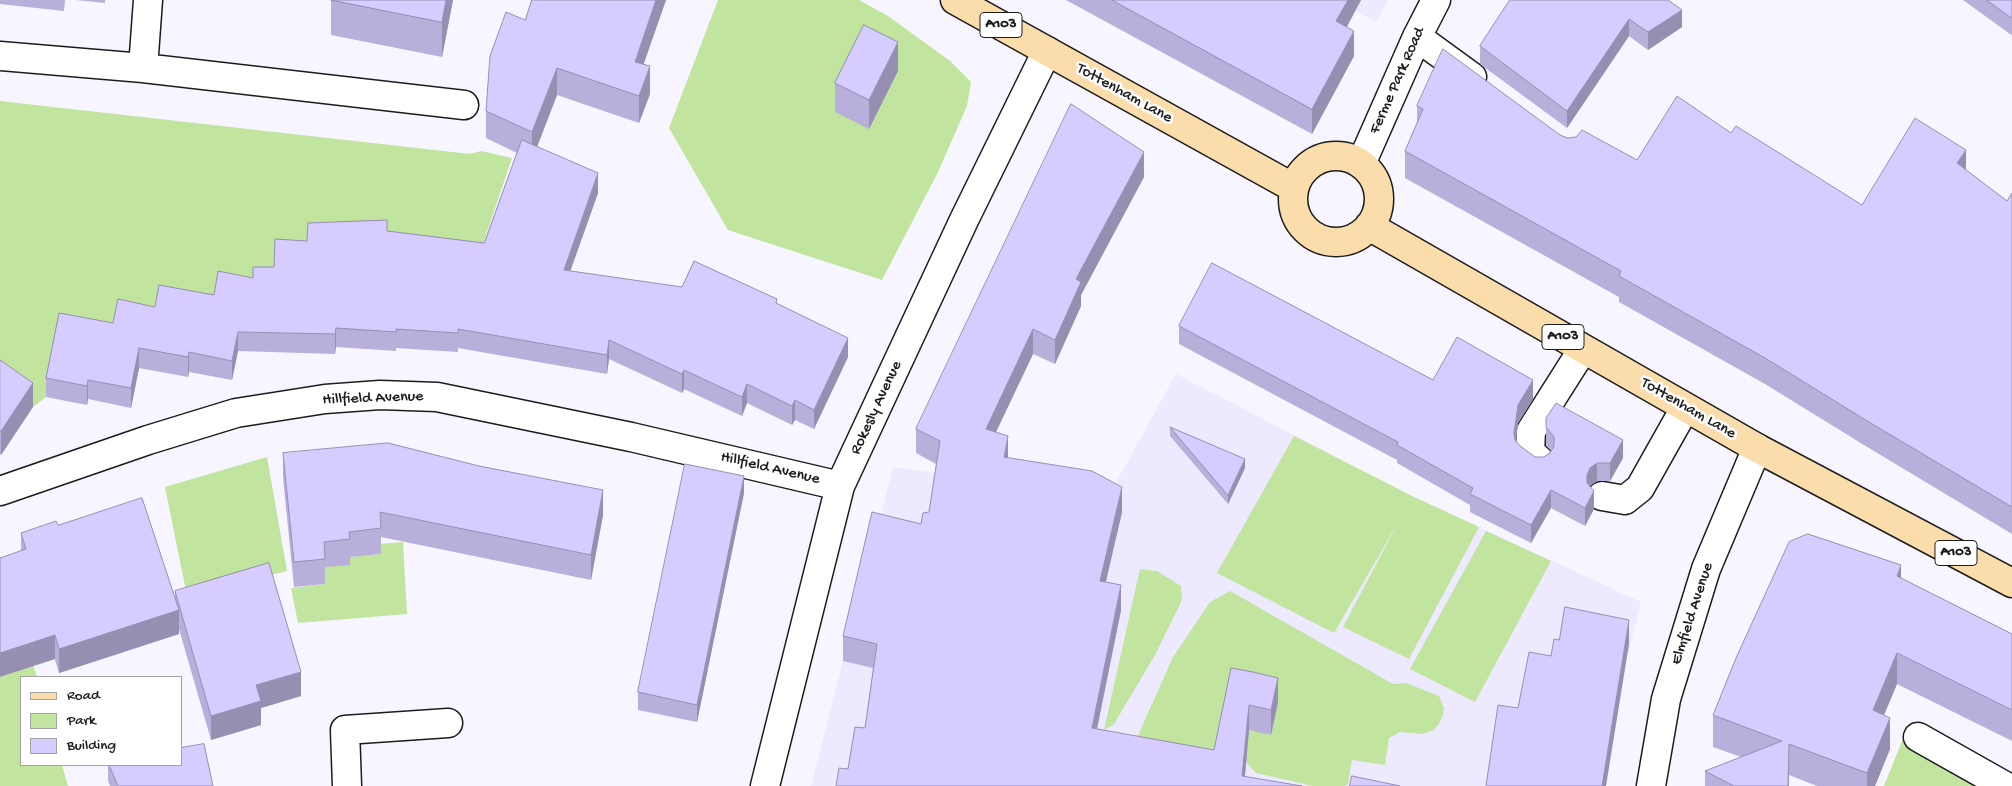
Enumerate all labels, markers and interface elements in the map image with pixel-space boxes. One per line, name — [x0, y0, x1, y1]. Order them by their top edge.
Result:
road number: A103 — [980, 12, 1022, 38]
street label: Ferme Park Road — [1366, 25, 1430, 137]
street label: Tottenham Lane — [1073, 60, 1175, 128]
road number: A103 — [1542, 324, 1584, 350]
street label: Rokesly Avenue — [847, 358, 907, 458]
street label: Tottenham Lane — [1637, 374, 1739, 444]
street label: Hillfield Avenue — [322, 388, 424, 410]
street label: Hillfield Avenue — [719, 448, 821, 490]
road number: A103 — [1935, 540, 1977, 566]
street label: Elmfield Avenue — [1667, 560, 1719, 668]
legend — [20, 676, 182, 766]
text: Road — [67, 687, 100, 705]
text: Park — [67, 712, 96, 730]
text: Building — [67, 737, 116, 755]

